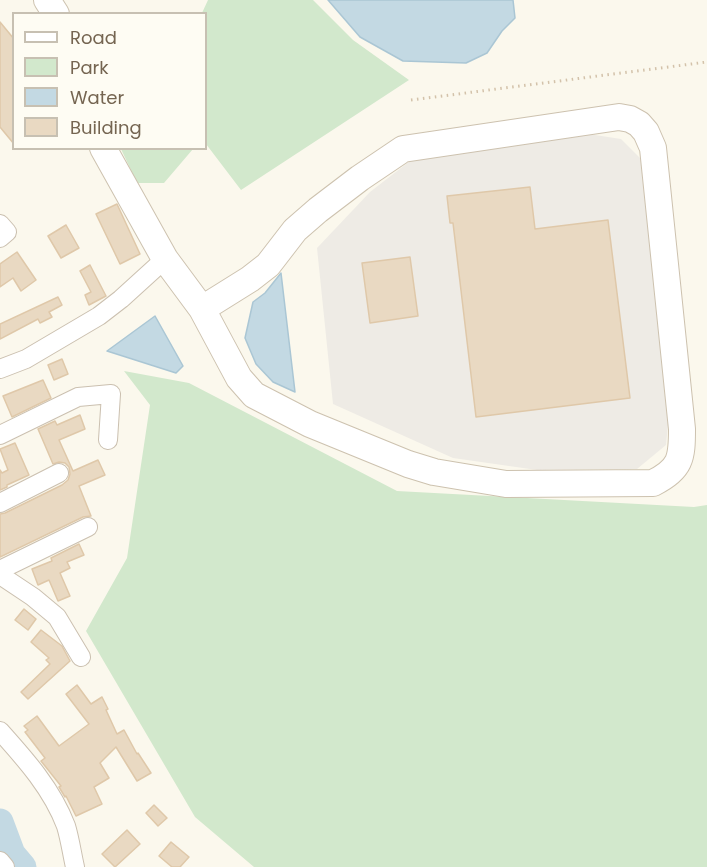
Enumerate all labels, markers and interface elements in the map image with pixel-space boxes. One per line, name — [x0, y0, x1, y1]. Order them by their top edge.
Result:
legend — [12, 12, 207, 150]
text: Road — [70, 25, 117, 50]
text: Park — [70, 55, 109, 80]
text: Water — [70, 85, 124, 110]
text: Building — [70, 115, 142, 140]

